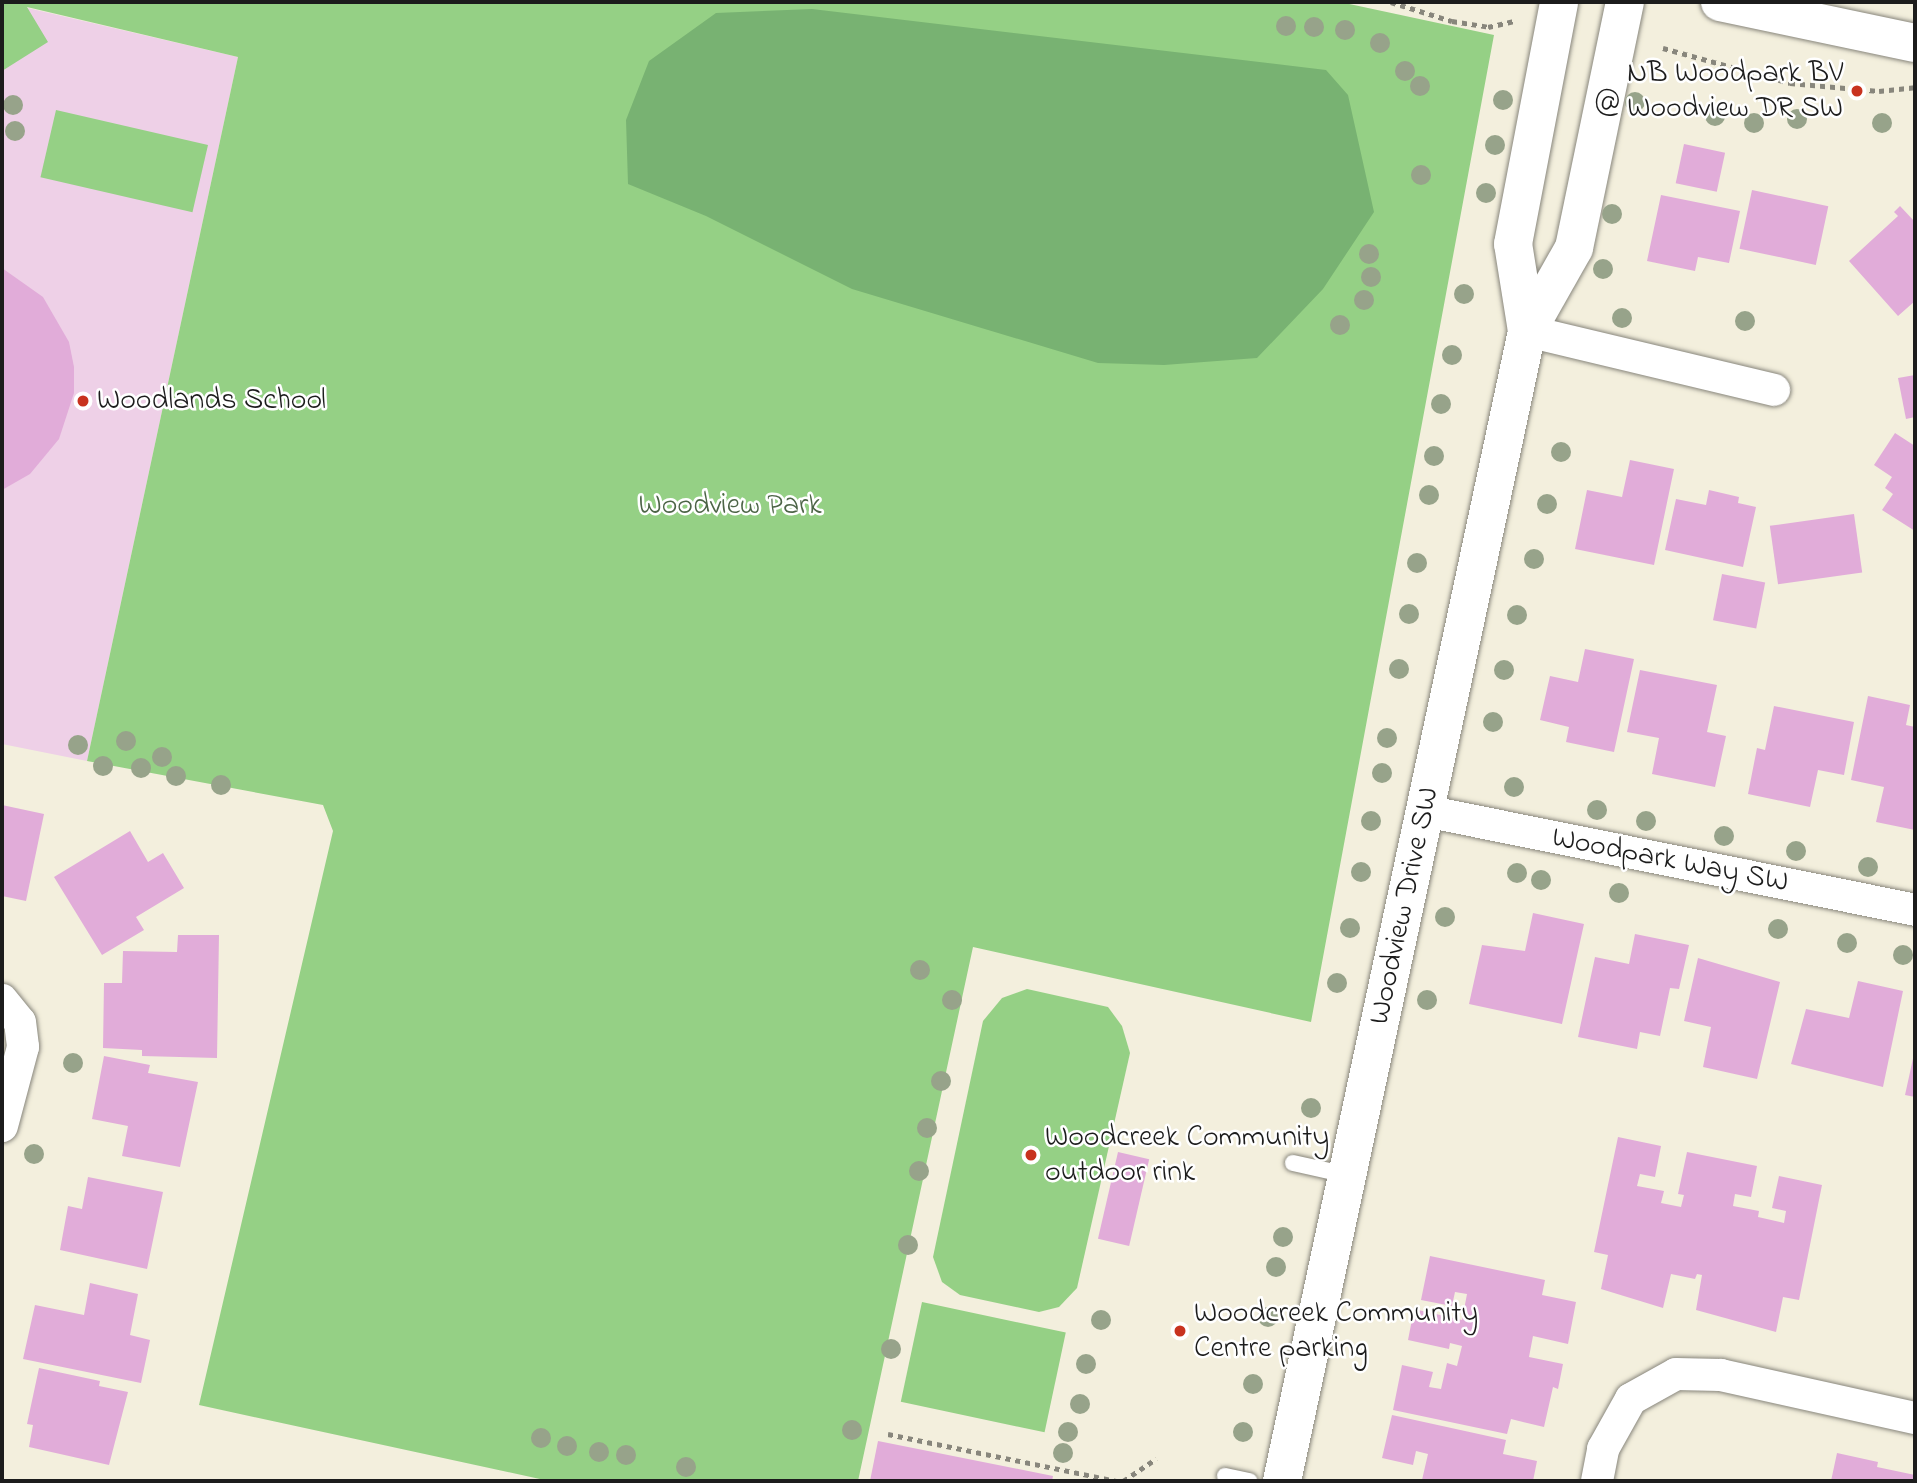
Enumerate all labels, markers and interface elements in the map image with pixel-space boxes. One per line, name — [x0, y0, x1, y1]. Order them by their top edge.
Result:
place label: NB Woodpark BV @ Woodview DR SW — [1595, 56, 1843, 126]
marker: NB Woodpark BV @ Woodview DR SW — [1849, 83, 1865, 99]
place label: Woodlands School — [97, 383, 326, 419]
marker: Woodlands School — [75, 393, 91, 409]
park label: Woodview Park — [638, 488, 822, 524]
street label: Woodview Drive SW — [1362, 784, 1448, 1028]
street label: Woodpark Way SW — [1549, 820, 1791, 902]
place label: Woodcreek Community outdoor rink — [1045, 1120, 1329, 1190]
marker: Woodcreek Community outdoor rink — [1023, 1147, 1039, 1163]
place label: Woodcreek Community Centre parking — [1194, 1296, 1478, 1366]
marker: Woodcreek Community Centre parking — [1172, 1323, 1188, 1339]

